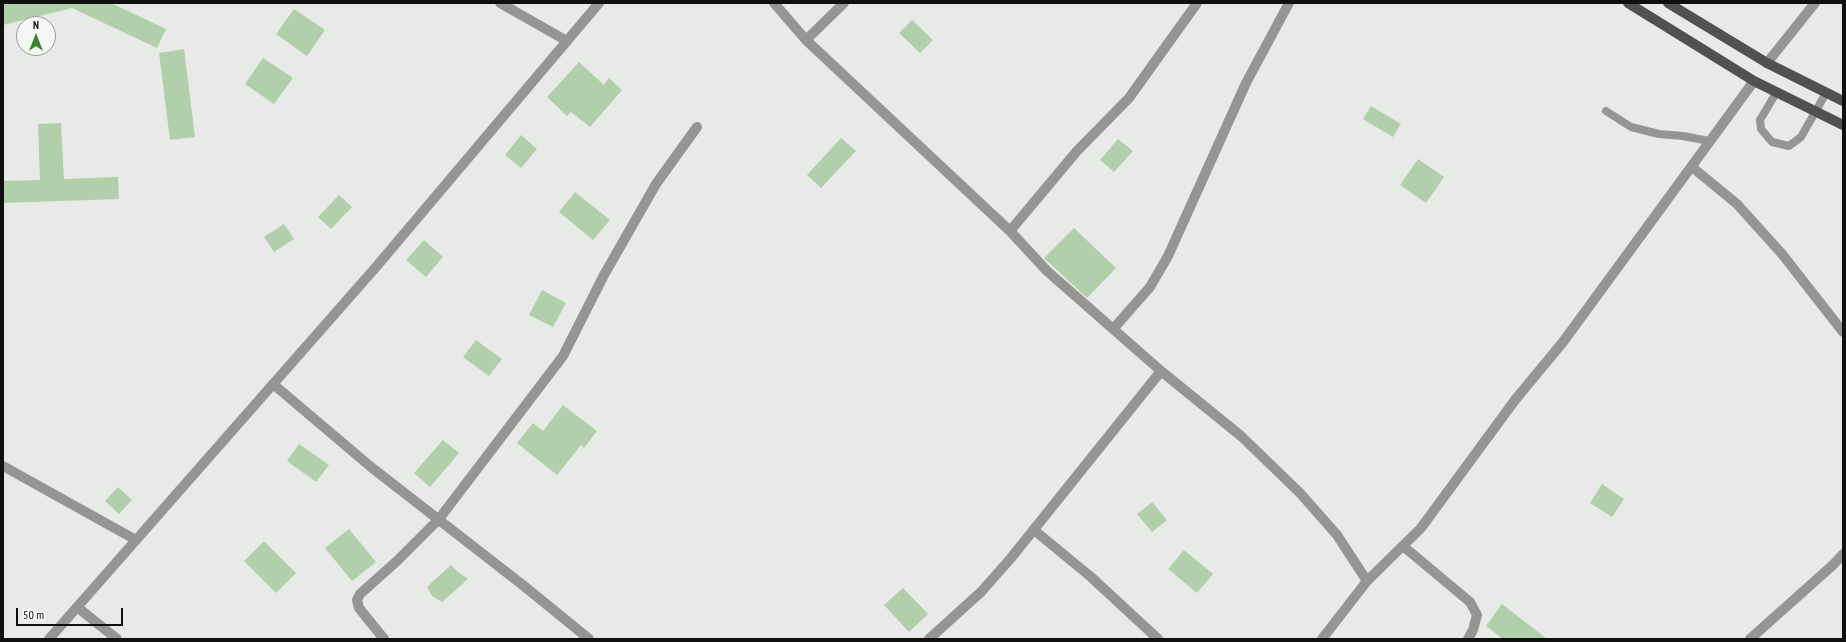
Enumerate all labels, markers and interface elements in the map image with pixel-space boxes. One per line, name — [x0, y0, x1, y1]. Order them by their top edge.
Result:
north arrow — [16, 16, 56, 56]
text: N — [33, 18, 39, 32]
scale bar — [18, 600, 125, 626]
text: 50 m — [23, 607, 44, 622]

